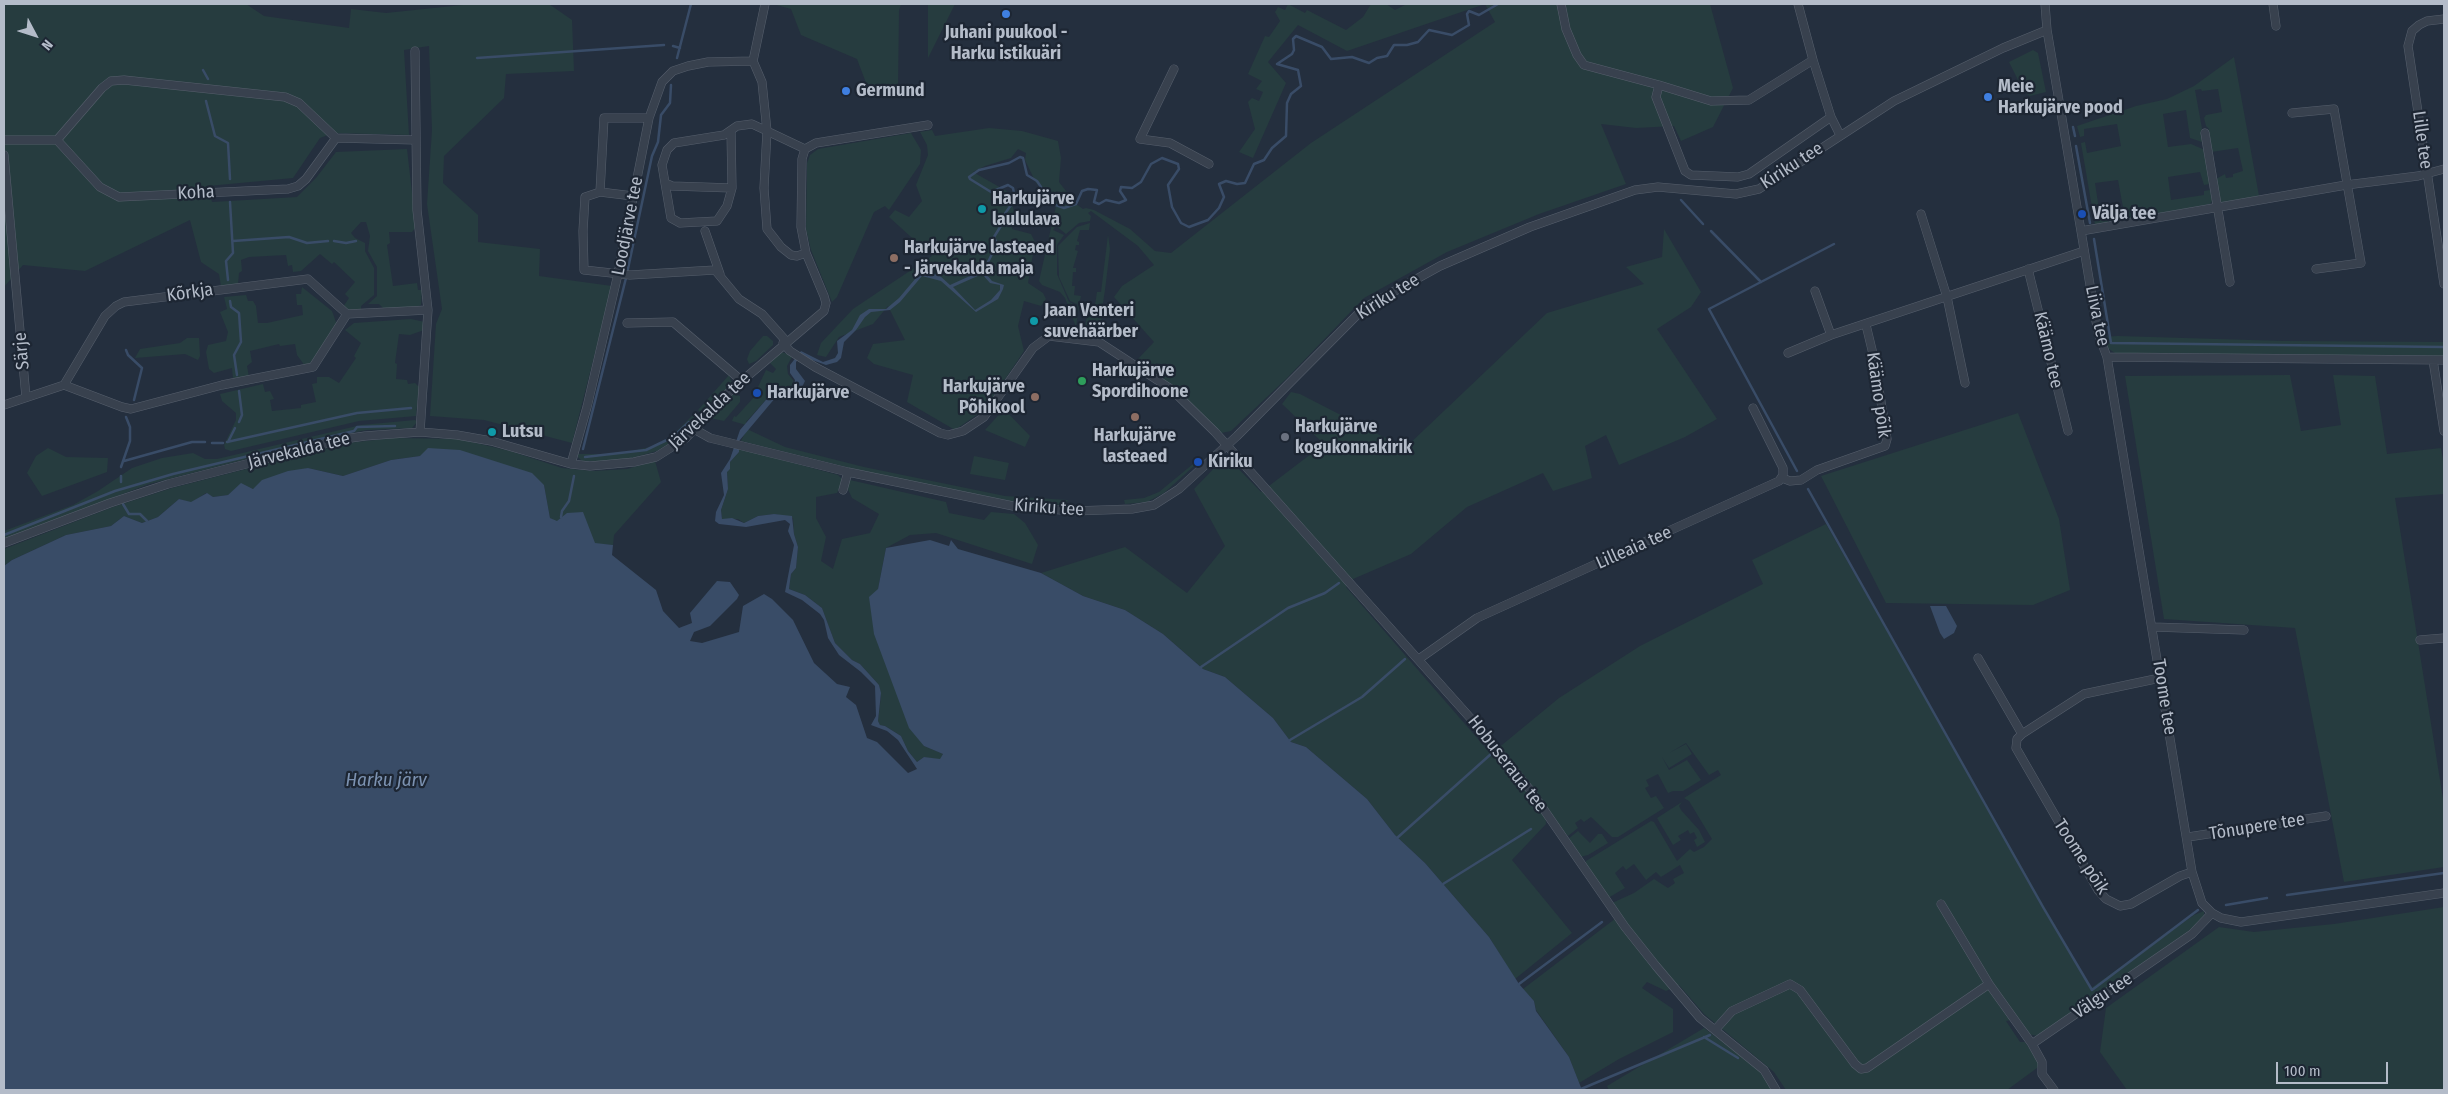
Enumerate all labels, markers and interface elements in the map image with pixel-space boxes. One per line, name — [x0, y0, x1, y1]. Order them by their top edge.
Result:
marker: Juhani puukool - Harku istikuäri — [1000, 8, 1012, 20]
north arrow — [10, 10, 60, 60]
place label: Juhani puukool - Harku istikuäri — [945, 22, 1067, 64]
text: N — [38, 36, 56, 54]
place label: Meie Harkujärve pood — [1998, 76, 2123, 118]
place label: Germund — [856, 80, 925, 102]
marker: Germund — [840, 85, 852, 97]
marker: Meie Harkujärve pood — [1982, 91, 1994, 103]
street label: Lille tee — [2407, 110, 2437, 170]
street label: Kiriku tee — [1757, 138, 1827, 194]
street label: Loodjärve tee — [608, 175, 648, 277]
street label: Koha — [177, 181, 215, 205]
place label: Harkujärve laululava — [992, 188, 1074, 230]
marker: Harkujärve laululava — [976, 203, 988, 215]
place label: Välja tee — [2092, 203, 2156, 225]
marker: Välja tee — [2076, 208, 2088, 220]
place label: Harkujärve lasteaed - Järvekalda maja — [904, 237, 1055, 280]
marker: Harkujärve lasteaed - Järvekalda maja — [888, 252, 900, 264]
street label: Kiriku tee — [1353, 269, 1423, 325]
street label: Kõrkja — [165, 279, 215, 307]
street label: Liiva tee — [2080, 284, 2114, 348]
place label: Jaan Venteri suvehäärber — [1044, 300, 1138, 342]
street label: Käämo tee — [2029, 310, 2067, 390]
marker: Jaan Venteri suvehäärber — [1028, 315, 1040, 327]
street label: Särje — [10, 331, 34, 371]
street label: Käämo põik — [1861, 351, 1895, 439]
place label: Harkujärve Spordihoone — [1092, 360, 1188, 402]
street label: Järvekalda tee — [664, 368, 756, 454]
marker: Harkujärve Spordihoone — [1076, 375, 1088, 387]
place label: Harkujärve Põhikool — [943, 376, 1025, 418]
place label: Harkujärve — [767, 382, 849, 404]
marker: Harkujärve — [751, 387, 763, 399]
marker: Harkujärve Põhikool — [1029, 391, 1041, 403]
marker: Harkujärve lasteaed — [1129, 411, 1141, 423]
place label: Harkujärve kogukonnakirik — [1295, 416, 1412, 458]
place label: Lutsu — [502, 421, 543, 443]
place label: Harkujärve lasteaed — [1094, 425, 1176, 468]
marker: Lutsu — [486, 426, 498, 438]
street label: Järvekalda tee — [246, 428, 352, 474]
marker: Harkujärve kogukonnakirik — [1279, 431, 1291, 443]
place label: Kiriku — [1208, 451, 1253, 473]
marker: Kiriku — [1192, 456, 1204, 468]
street label: Kiriku tee — [1013, 495, 1085, 521]
street label: Lilleaia tee — [1593, 522, 1675, 574]
street label: Toome tee — [2147, 657, 2181, 737]
street label: Hobuseraua tee — [1463, 712, 1551, 816]
water label: Harku järv — [345, 770, 427, 792]
street label: Tõnupere tee — [2208, 809, 2306, 845]
street label: Toome põik — [2049, 815, 2113, 899]
street label: Välgu tee — [2069, 968, 2137, 1024]
scale bar — [2278, 1052, 2390, 1084]
text: 100 m — [2284, 1062, 2321, 1080]

